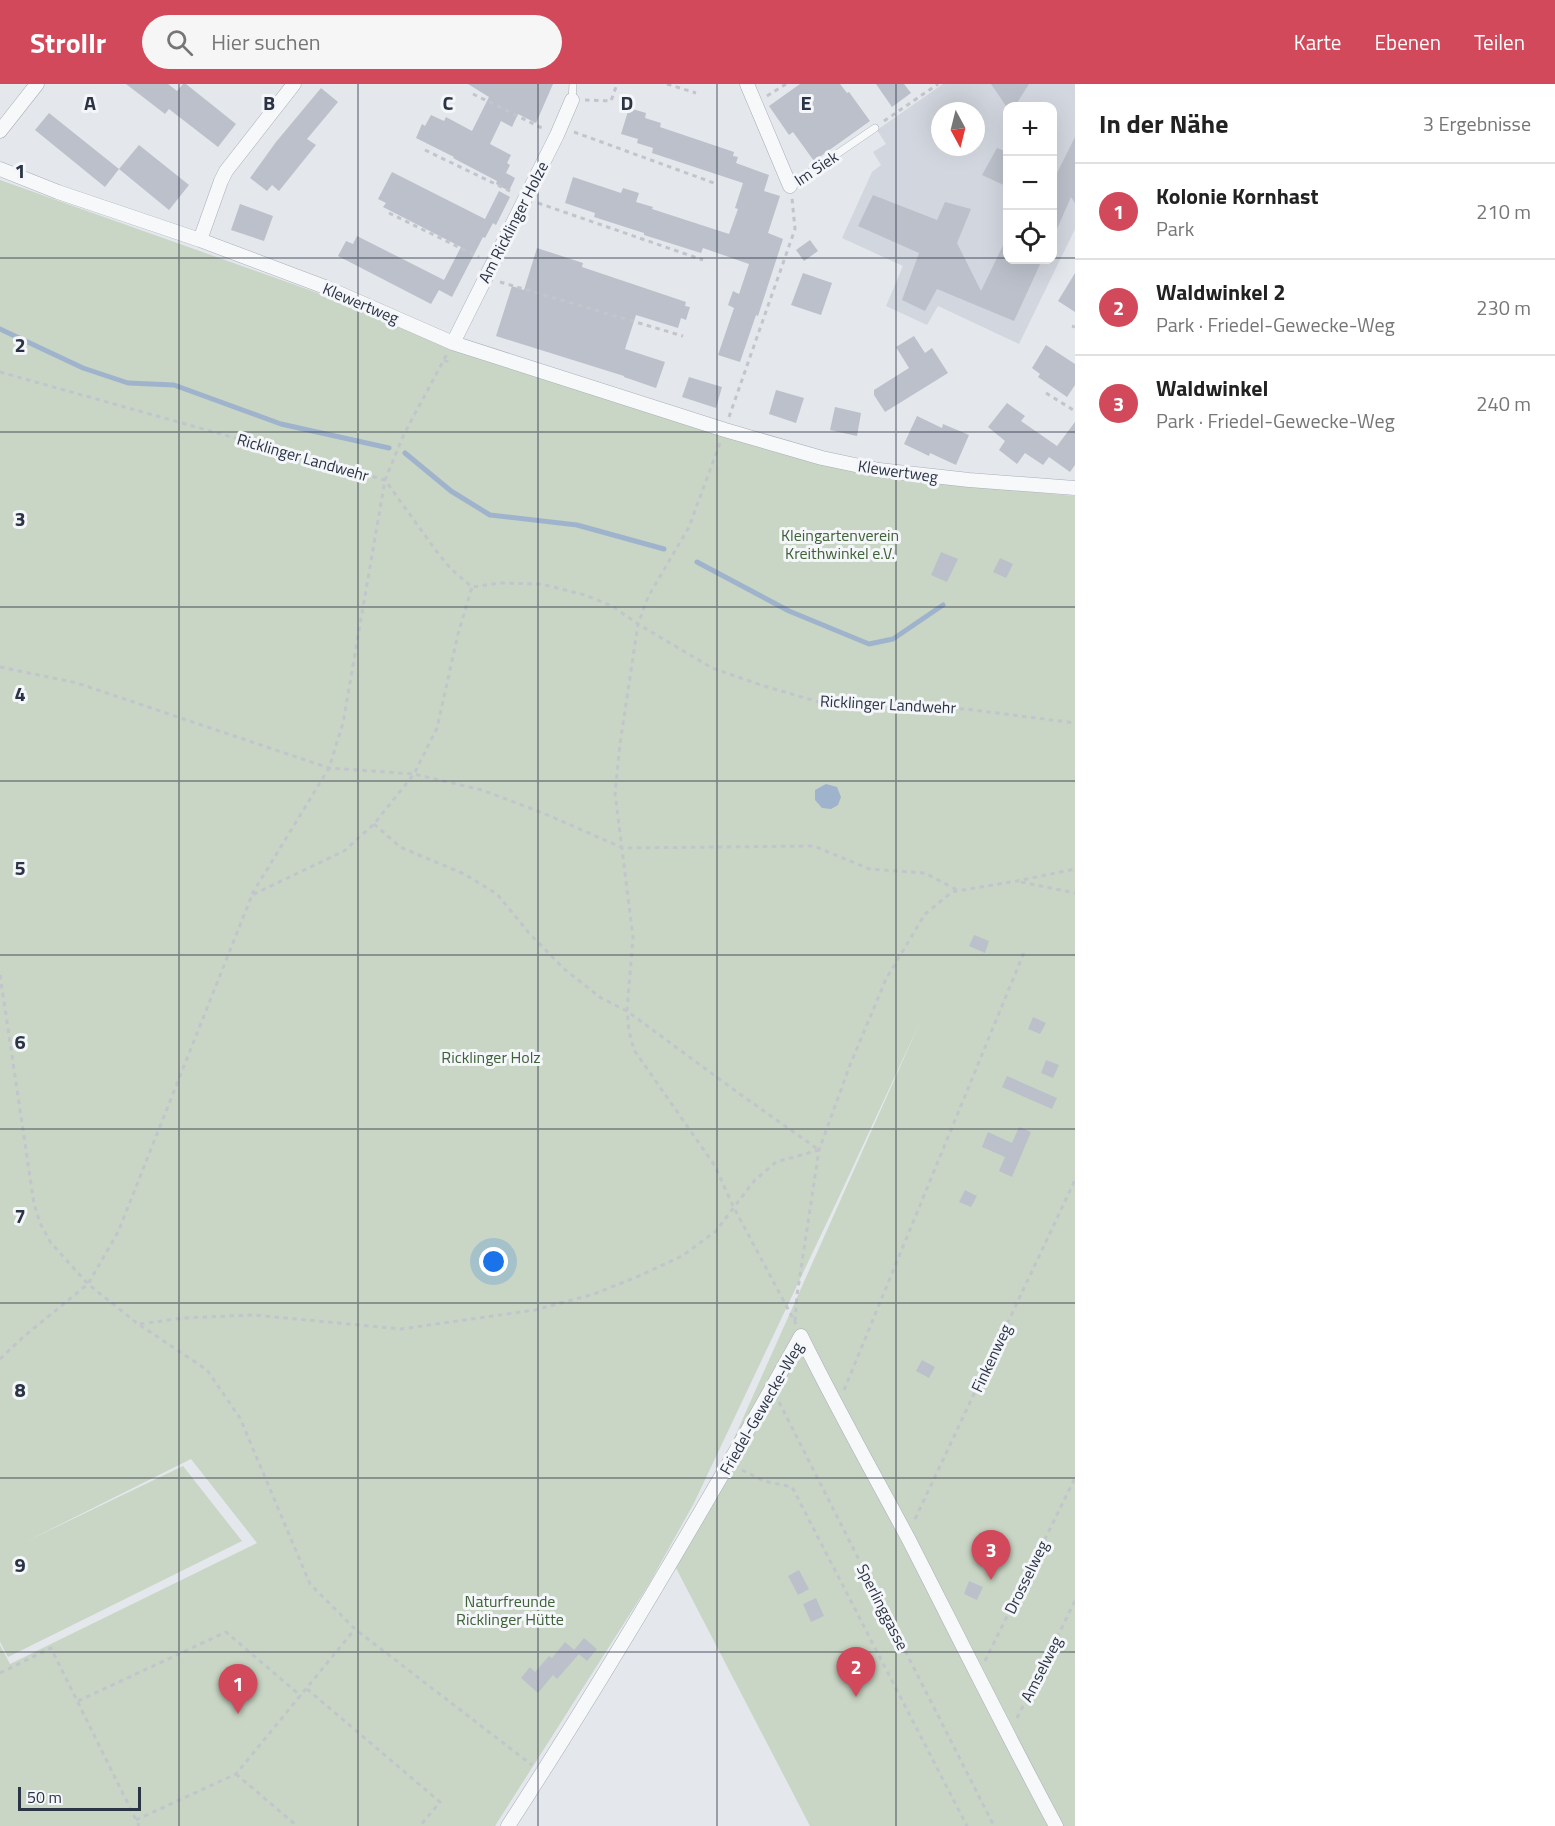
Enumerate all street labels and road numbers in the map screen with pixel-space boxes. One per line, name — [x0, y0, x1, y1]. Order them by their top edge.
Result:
street label: Im Siek — [789, 144, 843, 192]
street label: Am Ricklinger Holze — [472, 157, 554, 287]
street label: Klewertweg — [319, 276, 403, 330]
street label: Ricklinger Landwehr — [234, 427, 372, 487]
street label: Klewertweg — [856, 454, 940, 488]
street label: Ricklinger Landwehr — [819, 688, 957, 720]
street label: Finkenweg — [965, 1320, 1017, 1396]
street label: Friedel-Gewecke-Weg — [713, 1337, 809, 1479]
street label: Drosselweg — [998, 1536, 1054, 1618]
street label: Sperlinggasse — [851, 1560, 915, 1654]
street label: Amselweg — [1014, 1632, 1068, 1706]

